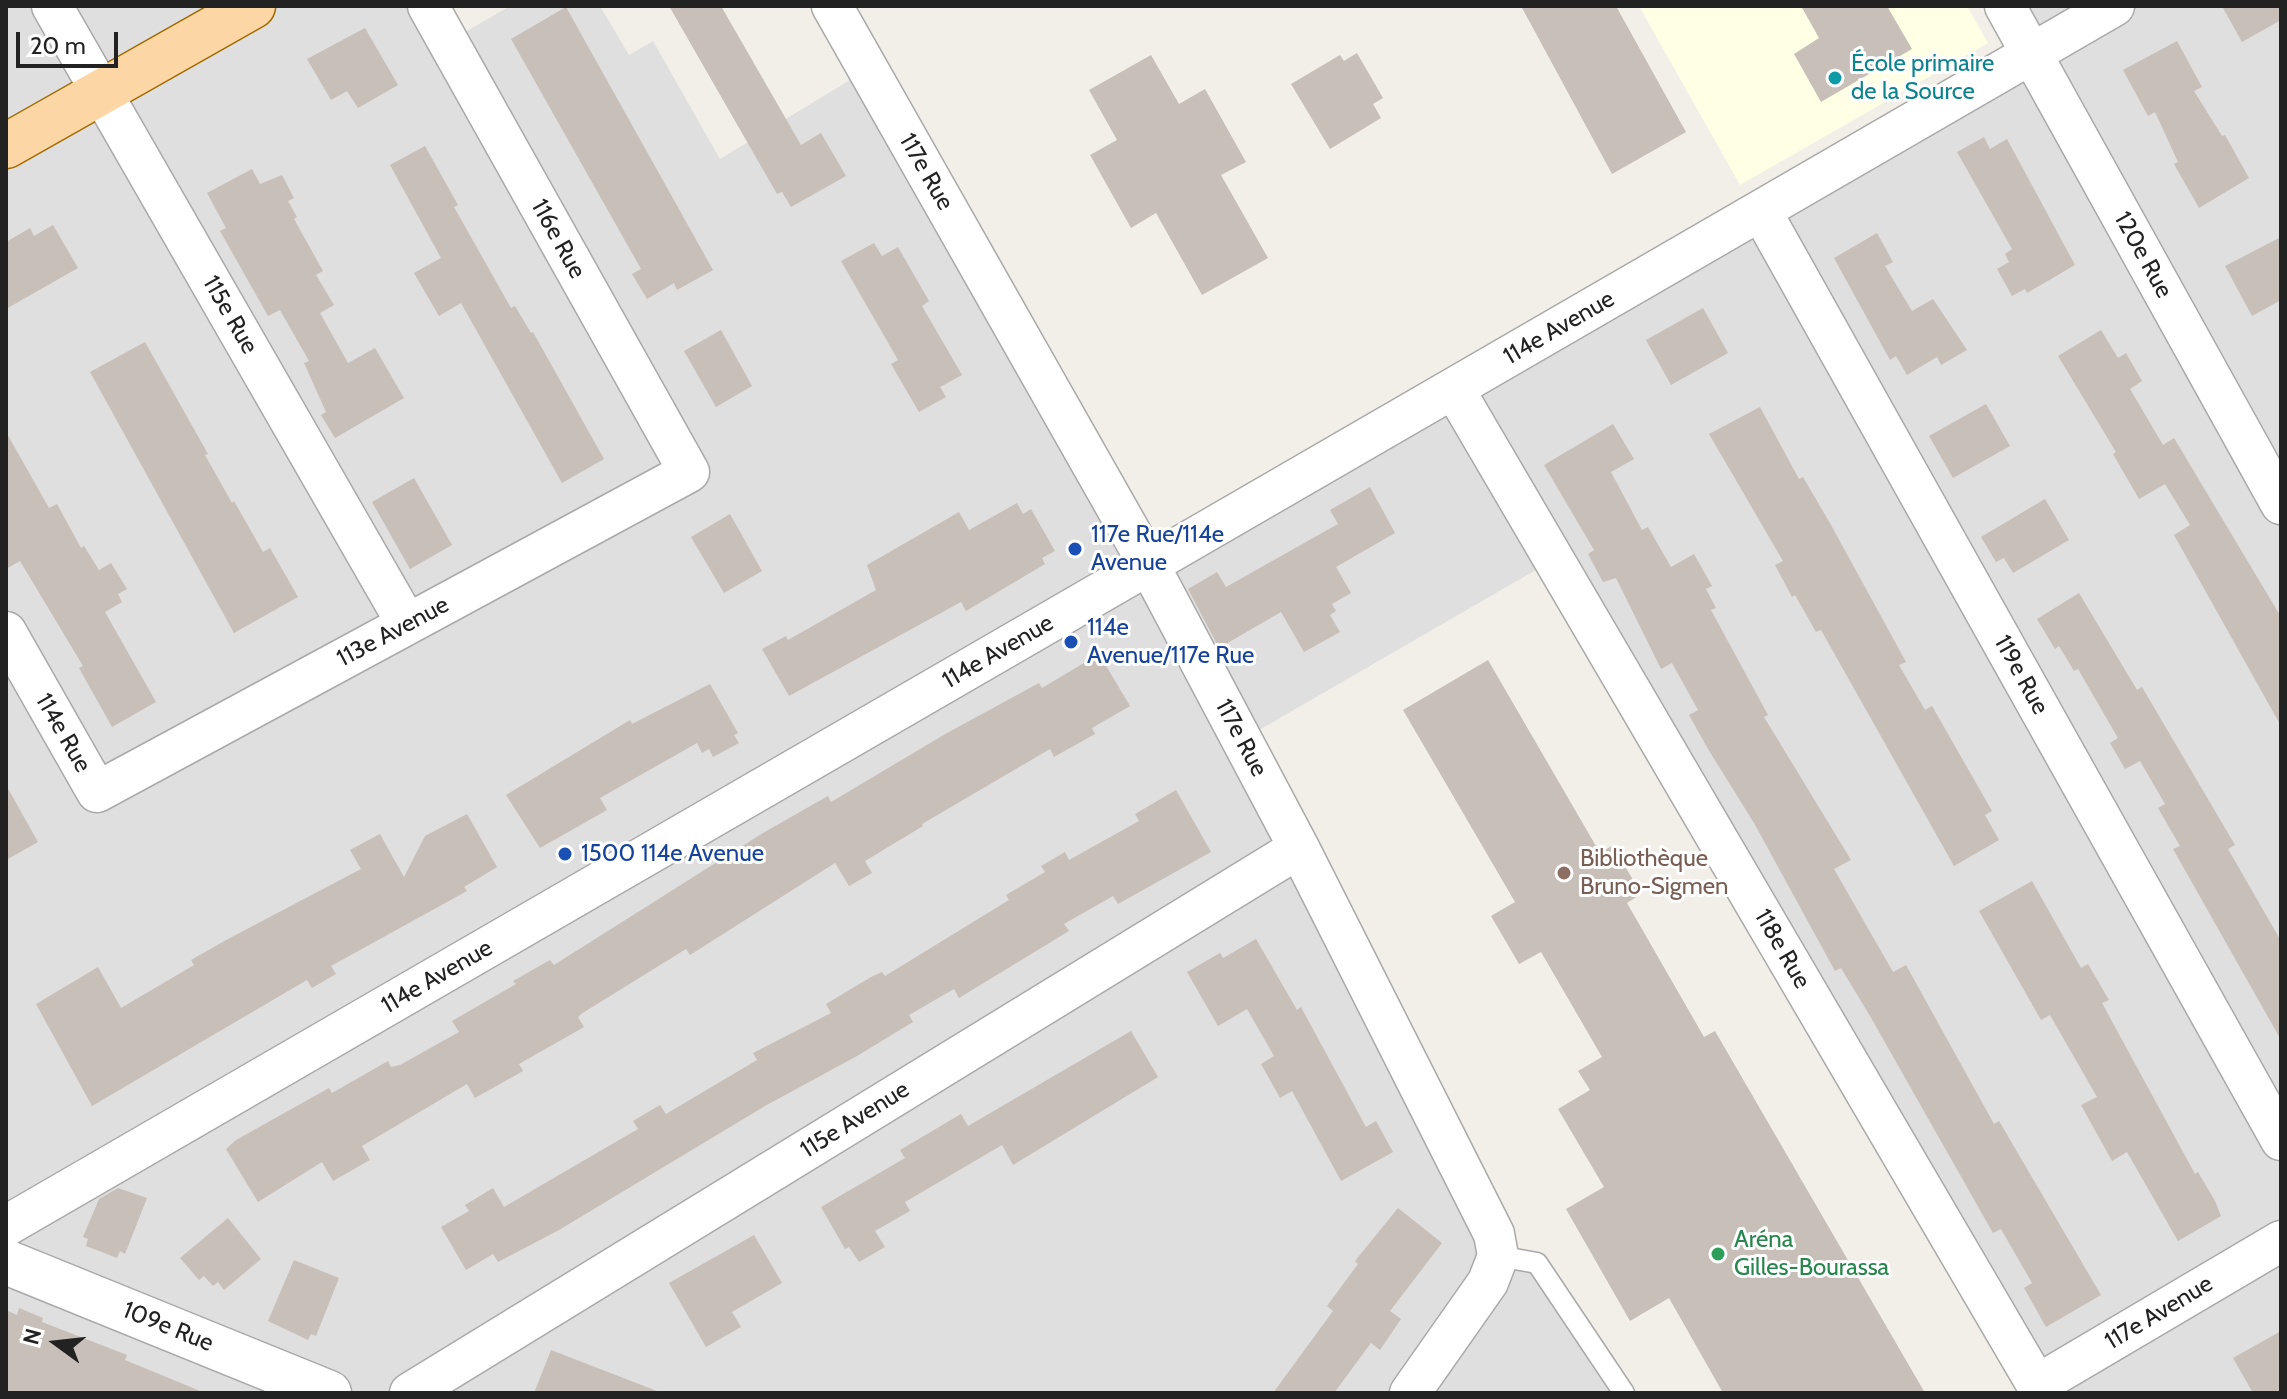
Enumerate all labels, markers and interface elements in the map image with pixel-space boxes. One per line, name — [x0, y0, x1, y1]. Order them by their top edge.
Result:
scale bar — [20, 16, 122, 66]
text: 20 m — [30, 31, 86, 60]
place label: École primaire de la Source — [1851, 50, 1994, 106]
marker: École primaire de la Source — [1826, 69, 1844, 87]
street label: 117e Rue — [893, 129, 959, 215]
street label: 116e Rue — [525, 194, 591, 284]
street label: 120e Rue — [2108, 207, 2178, 303]
street label: 115e Rue — [196, 271, 264, 359]
street label: 114e Avenue — [1498, 285, 1620, 371]
place label: 117e Rue/114e Avenue — [1091, 521, 1224, 577]
marker: 117e Rue/114e Avenue — [1066, 540, 1084, 558]
street label: 113e Avenue — [332, 591, 454, 673]
street label: 114e Avenue — [937, 609, 1059, 695]
place label: 114e Avenue/117e Rue — [1087, 614, 1254, 670]
street label: 119e Rue — [1988, 630, 2054, 720]
marker: 114e Avenue/117e Rue — [1062, 633, 1080, 651]
street label: 114e Rue — [29, 688, 97, 778]
street label: 117e Rue — [1209, 694, 1273, 782]
place label: 1500 114e Avenue — [581, 840, 764, 868]
marker: 1500 114e Avenue — [556, 845, 574, 863]
place label: Bibliothèque Bruno-Sigmen — [1580, 845, 1728, 901]
marker: Bibliothèque Bruno-Sigmen — [1555, 864, 1573, 882]
street label: 118e Rue — [1748, 904, 1816, 994]
street label: 114e Avenue — [376, 934, 498, 1020]
street label: 115e Avenue — [795, 1075, 915, 1165]
place label: Aréna Gilles-Bourassa — [1734, 1226, 1889, 1282]
marker: Aréna Gilles-Bourassa — [1709, 1245, 1727, 1263]
street label: 117e Avenue — [2100, 1270, 2218, 1356]
street label: 109e Rue — [119, 1296, 217, 1358]
north arrow — [16, 1303, 96, 1383]
text: N — [17, 1326, 47, 1348]

